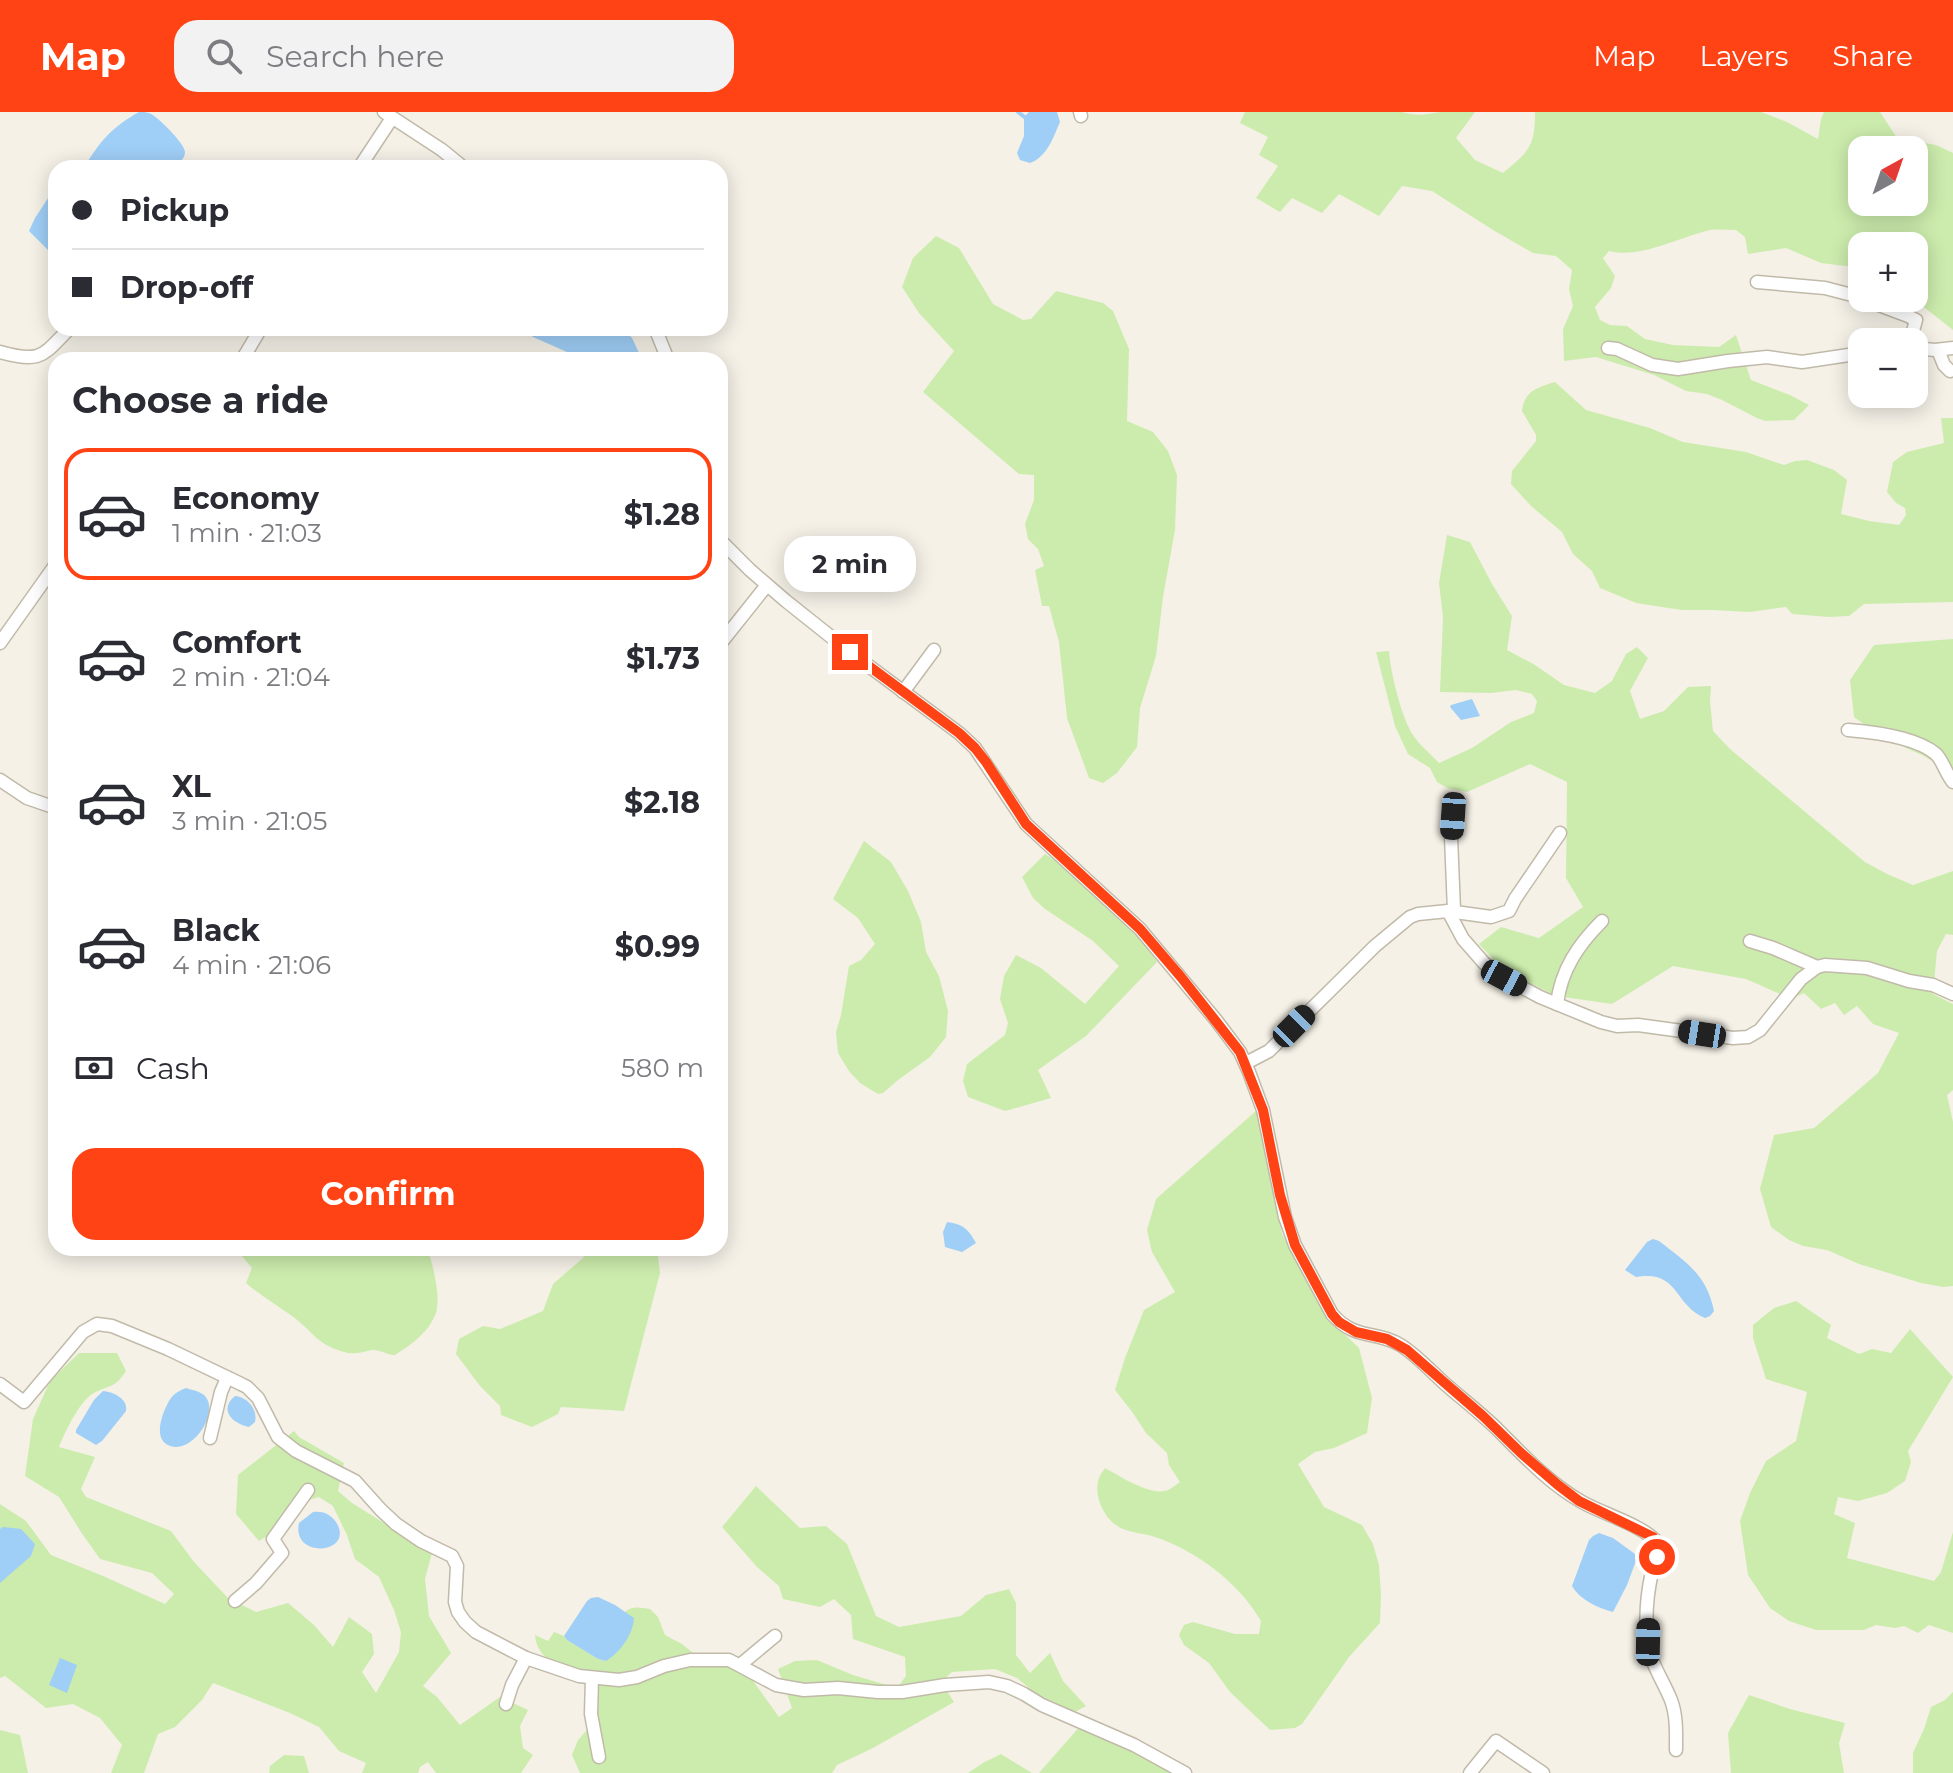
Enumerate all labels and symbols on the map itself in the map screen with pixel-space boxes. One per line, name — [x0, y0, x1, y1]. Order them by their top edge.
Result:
north arrow — [1848, 136, 1928, 216]
callout: 2 min — [784, 536, 916, 592]
route end — [832, 634, 868, 670]
car — [1439, 791, 1467, 841]
car — [1477, 956, 1531, 1000]
car — [1269, 1001, 1319, 1051]
car — [1676, 1018, 1728, 1050]
route start — [1639, 1539, 1675, 1575]
car — [1636, 1618, 1660, 1666]

